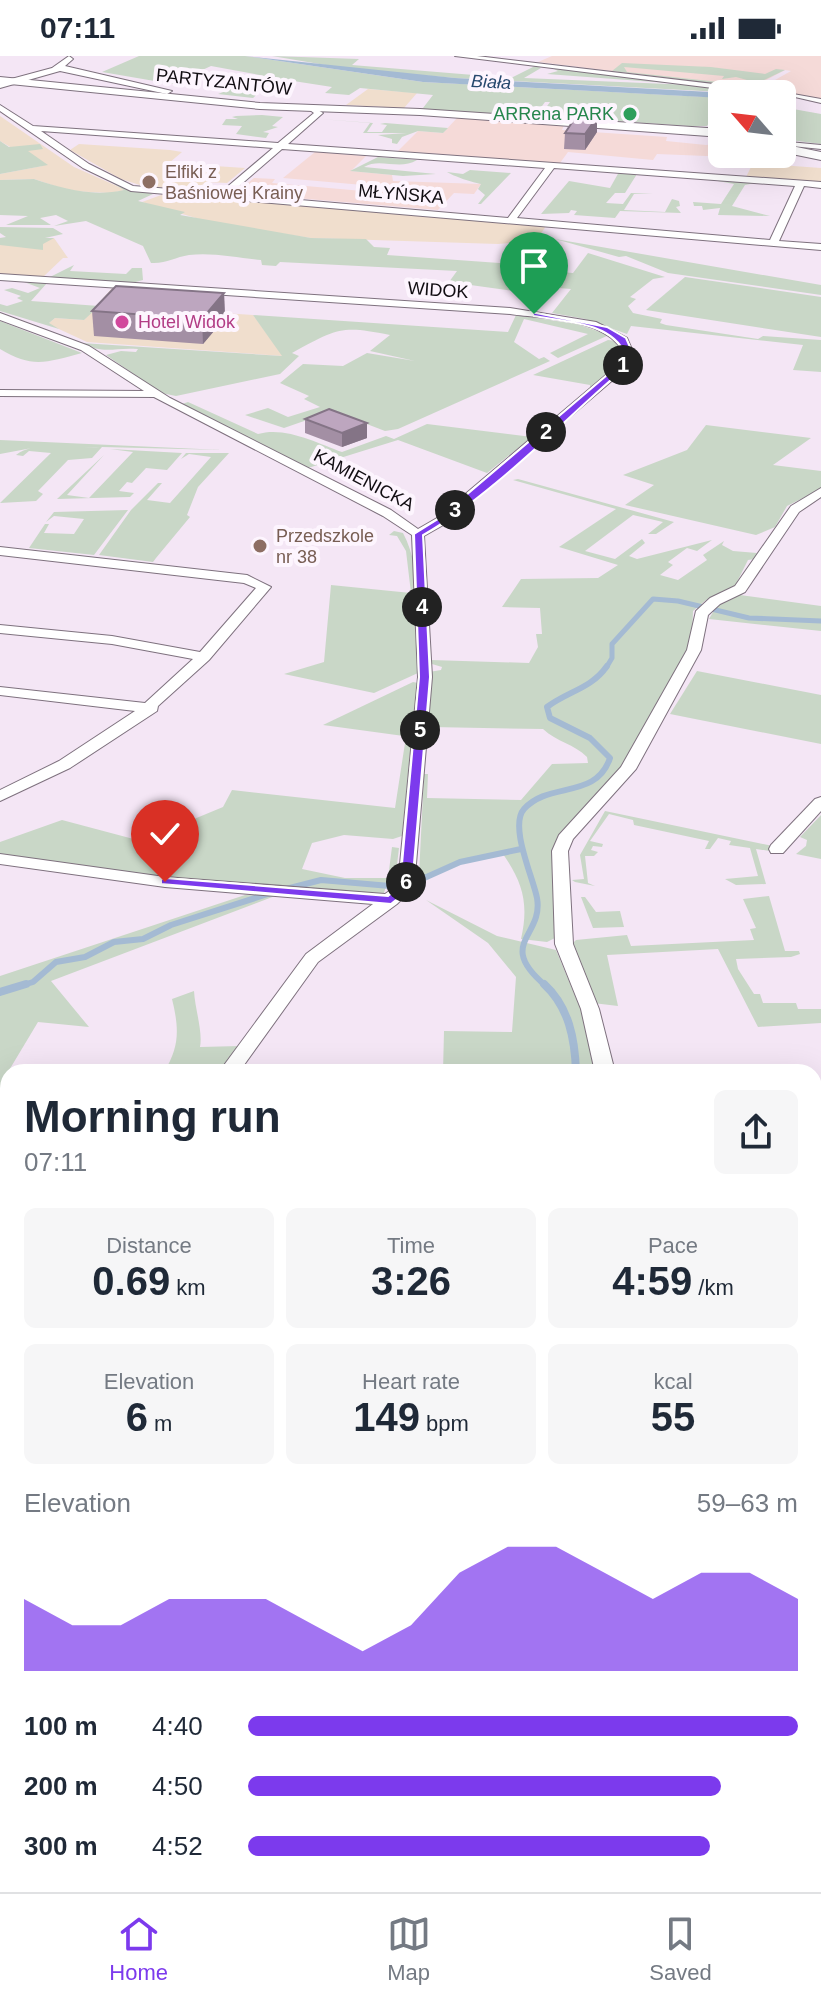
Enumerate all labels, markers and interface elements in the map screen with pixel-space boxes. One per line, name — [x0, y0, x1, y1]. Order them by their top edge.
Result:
text: 07:11 — [40, 11, 115, 44]
street label: PARTYZANTÓW — [155, 64, 293, 99]
water label: Biała — [470, 71, 512, 93]
north arrow — [708, 80, 796, 168]
map controls — [708, 80, 796, 168]
place label: ARRena PARK — [493, 104, 614, 124]
marker: ARRena PARK — [621, 105, 639, 123]
place label: Elfiki z Baśniowej Krainy — [165, 162, 303, 203]
marker: Elfiki z Baśniowej Krainy — [140, 173, 158, 191]
street label: MŁYŃSKA — [357, 180, 445, 208]
pin — [500, 232, 568, 314]
icon: arrive — [512, 244, 556, 288]
street label: WIDOK — [407, 278, 469, 302]
place label: Hotel Widok — [138, 312, 236, 332]
marker: Hotel Widok — [113, 313, 131, 331]
pin: 1 — [603, 345, 643, 385]
text: 1 — [617, 352, 629, 377]
pin: 2 — [526, 412, 566, 452]
text: 2 — [540, 419, 552, 444]
street label: KAMIENICKA — [310, 445, 418, 515]
pin: 3 — [435, 490, 475, 530]
text: 3 — [449, 497, 461, 522]
place label: Przedszkole nr 38 — [276, 526, 374, 567]
marker: Przedszkole nr 38 — [251, 537, 269, 555]
pin: 4 — [402, 587, 442, 627]
text: 4 — [416, 594, 428, 619]
pin: 5 — [400, 710, 440, 750]
text: 5 — [414, 717, 426, 742]
pin — [131, 800, 199, 882]
icon: check — [143, 812, 187, 856]
pin: 6 — [386, 862, 426, 902]
text: 6 — [400, 869, 412, 894]
button: share — [714, 1090, 798, 1174]
text: Morning run — [24, 1092, 281, 1141]
text: 07:11 — [24, 1147, 87, 1177]
text: Distance — [106, 1233, 192, 1258]
text: Time — [387, 1233, 435, 1258]
text: Pace — [648, 1233, 698, 1258]
text: 0.69 — [92, 1259, 170, 1303]
text: 3:26 — [371, 1259, 451, 1303]
text: 4:59 — [612, 1259, 692, 1303]
text: km — [170, 1275, 206, 1300]
text: /km — [692, 1275, 734, 1300]
text: Elevation — [104, 1369, 194, 1394]
text: Heart rate — [362, 1369, 460, 1394]
text: kcal — [653, 1369, 693, 1394]
text: 6 — [126, 1395, 148, 1439]
text: 149 — [353, 1395, 420, 1439]
text: 55 — [651, 1395, 695, 1439]
text: m — [148, 1411, 172, 1436]
text: bpm — [420, 1411, 469, 1436]
text: Elevation — [24, 1488, 131, 1518]
text: 59–63 m — [697, 1488, 798, 1518]
text: 100 m — [24, 1711, 98, 1741]
text: 4:40 — [152, 1711, 203, 1741]
text: 200 m — [24, 1771, 98, 1801]
text: 4:50 — [152, 1771, 203, 1801]
text: 300 m — [24, 1831, 98, 1861]
text: 4:52 — [152, 1831, 203, 1861]
tab: Home — [109, 1912, 168, 1986]
tab: Map — [387, 1912, 431, 1986]
tab: Saved — [649, 1912, 712, 1986]

